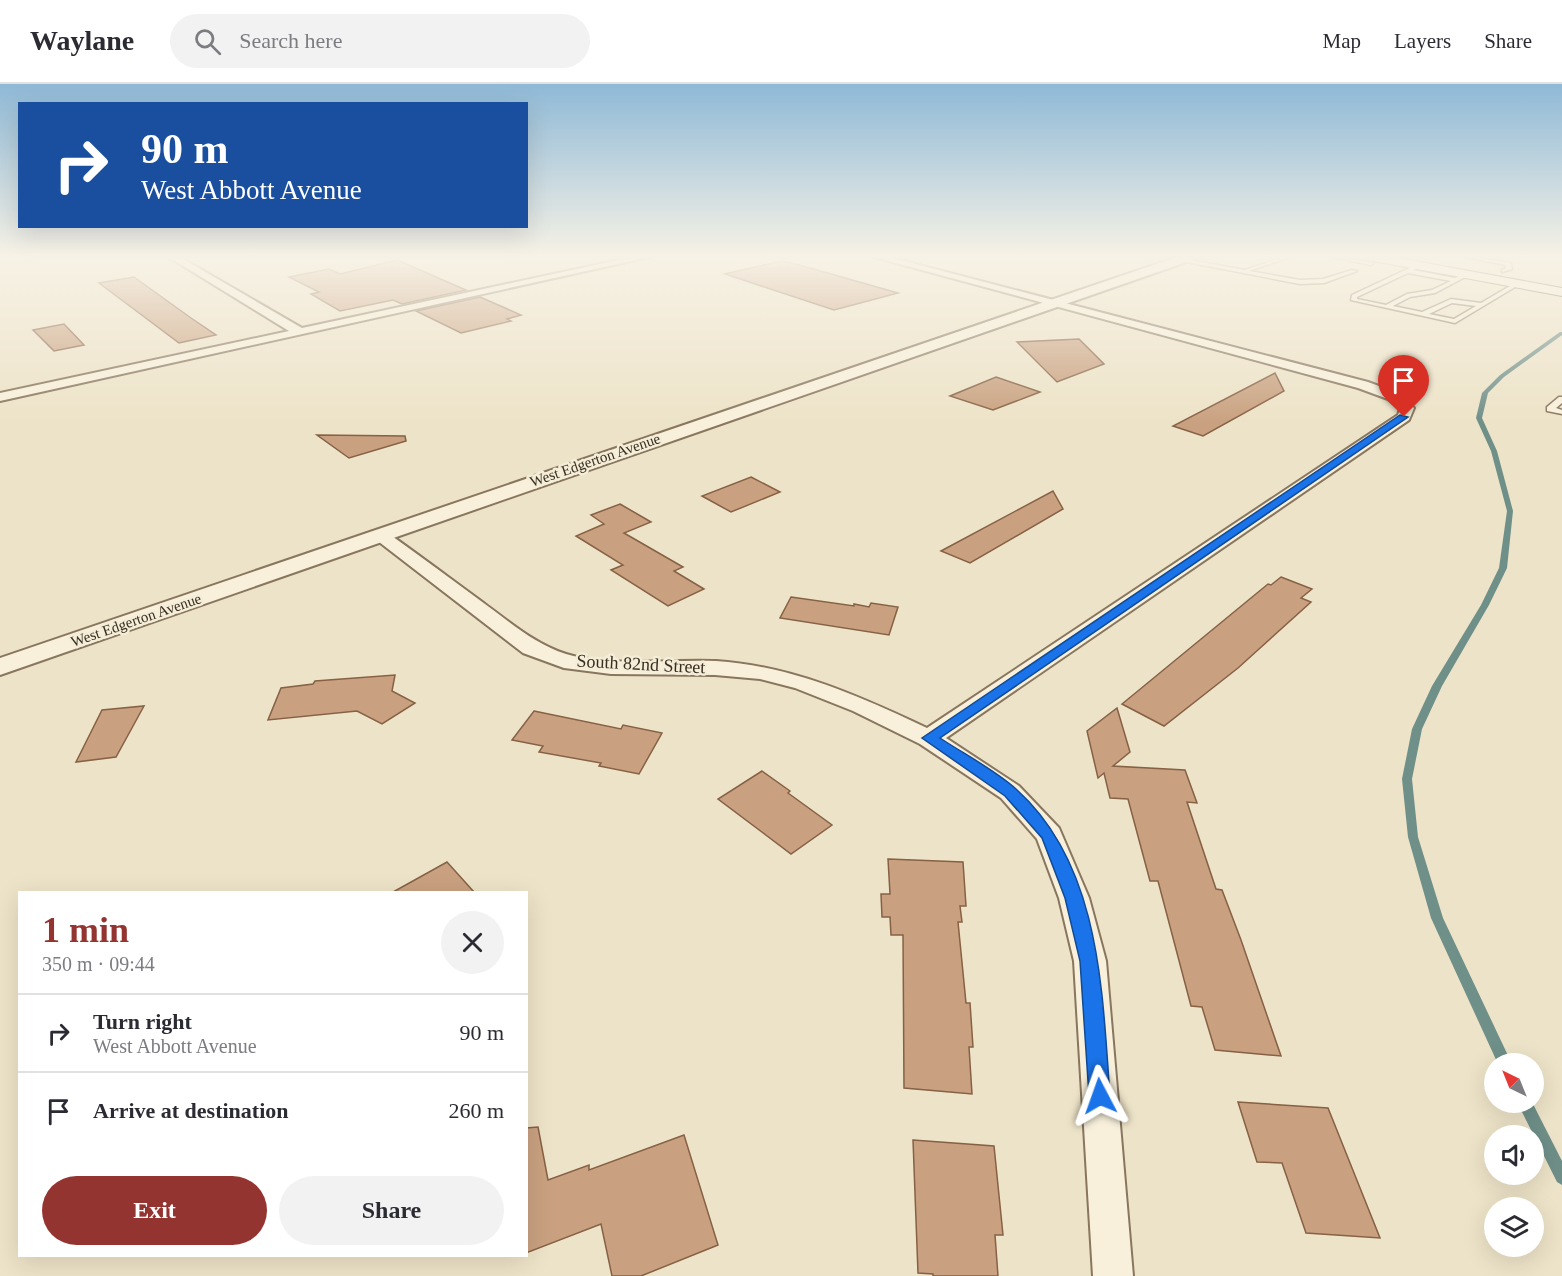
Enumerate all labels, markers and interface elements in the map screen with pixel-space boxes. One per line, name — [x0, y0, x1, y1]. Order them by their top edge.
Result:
search box — [170, 14, 590, 68]
text: Waylane — [30, 25, 134, 56]
icon: search — [191, 25, 224, 58]
text: Search here — [239, 28, 342, 53]
text: Map — [1323, 29, 1361, 53]
text: Layers — [1394, 29, 1451, 53]
text: Share — [1484, 29, 1532, 53]
icon: right — [42, 126, 120, 204]
text: 90 m — [141, 126, 229, 172]
text: West Abbott Avenue — [141, 175, 362, 205]
pin — [1378, 355, 1429, 417]
icon: arrive — [1387, 364, 1420, 397]
street label: West Edgerton Avenue — [528, 430, 663, 490]
street label: West Edgerton Avenue — [69, 590, 204, 650]
street label: South 82nd Street — [576, 651, 706, 677]
text: 1 min — [42, 910, 129, 950]
button: close — [441, 911, 504, 974]
text: 350 m · 09:44 — [42, 953, 155, 975]
text: Turn right — [93, 1009, 192, 1034]
icon: right — [42, 1017, 75, 1050]
text: 90 m — [459, 1020, 504, 1045]
text: West Abbott Avenue — [93, 1035, 257, 1057]
north arrow — [1484, 1053, 1544, 1113]
map controls — [1484, 1053, 1544, 1257]
position arrow — [1068, 1064, 1132, 1128]
icon: arrive — [42, 1095, 75, 1128]
text: Arrive at destination — [93, 1098, 289, 1123]
text: 260 m — [448, 1098, 504, 1123]
button: sound — [1484, 1125, 1544, 1185]
button: Exit — [42, 1176, 267, 1245]
button: Share — [279, 1176, 504, 1245]
button: layers — [1484, 1197, 1544, 1257]

